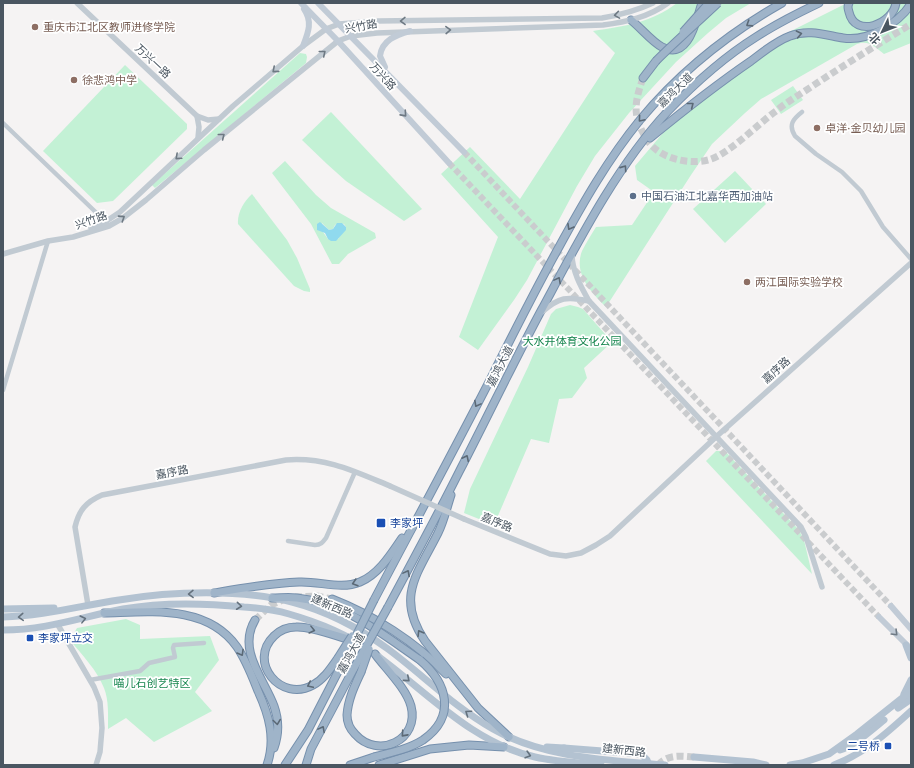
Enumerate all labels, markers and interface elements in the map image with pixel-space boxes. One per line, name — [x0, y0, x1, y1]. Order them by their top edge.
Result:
one-way arrow — [614, 10, 620, 19]
north arrow — [862, 12, 902, 52]
street label: 兴竹路 — [344, 16, 378, 36]
one-way arrow — [400, 17, 406, 25]
one-way arrow — [746, 19, 753, 26]
place label: 重庆市江北区教师进修学院 — [43, 20, 175, 34]
marker: 重庆市江北区教师进修学院 — [30, 22, 40, 32]
one-way arrow — [445, 25, 451, 34]
text: 北 — [866, 30, 884, 48]
one-way arrow — [796, 31, 802, 39]
street label: 万兴一路 — [132, 41, 174, 81]
one-way arrow — [319, 51, 326, 58]
street label: 万兴路 — [367, 59, 399, 93]
one-way arrow — [272, 66, 279, 73]
street label: 嘉鸿大道 — [654, 70, 696, 110]
place label: 徐悲鸿中学 — [82, 73, 137, 87]
marker: 徐悲鸿中学 — [69, 75, 79, 85]
one-way arrow — [686, 103, 693, 110]
one-way arrow — [399, 109, 406, 116]
one-way arrow — [639, 115, 646, 122]
place label: 卓洋·金贝幼儿园 — [825, 121, 906, 135]
marker: 卓洋·金贝幼儿园 — [812, 123, 822, 133]
one-way arrow — [218, 133, 225, 140]
one-way arrow — [175, 152, 183, 160]
one-way arrow — [619, 165, 627, 172]
place label: 中国石油江北嘉华西加油站 — [641, 189, 773, 203]
marker: 中国石油江北嘉华西加油站 — [628, 191, 638, 201]
street label: 兴竹路 — [73, 208, 109, 232]
one-way arrow — [118, 215, 125, 223]
one-way arrow — [567, 223, 575, 231]
place label: 两江国际实验学校 — [755, 275, 843, 289]
one-way arrow — [553, 276, 560, 284]
marker: 两江国际实验学校 — [742, 277, 752, 287]
park label: 大水井体育文化公园 — [523, 334, 622, 348]
street label: 嘉鸿大道 — [484, 343, 516, 389]
street label: 嘉序路 — [759, 354, 793, 386]
one-way arrow — [474, 400, 481, 408]
one-way arrow — [462, 454, 469, 462]
street label: 嘉序路 — [154, 462, 190, 482]
street label: 嘉序路 — [479, 509, 515, 535]
place label: 李家坪 — [390, 516, 423, 530]
marker: 李家坪 — [375, 517, 387, 529]
one-way arrow — [402, 570, 409, 577]
one-way arrow — [352, 578, 359, 587]
one-way arrow — [188, 589, 194, 598]
street label: 建新西路 — [309, 591, 355, 621]
one-way arrow — [236, 602, 242, 611]
one-way arrow — [18, 612, 24, 621]
one-way arrow — [80, 615, 86, 623]
one-way arrow — [309, 625, 315, 633]
one-way arrow — [890, 628, 898, 636]
street label: 嘉鸿大道 — [334, 630, 368, 676]
one-way arrow — [418, 630, 425, 637]
place label: 李家坪立交 — [38, 631, 93, 645]
marker: 李家坪立交 — [25, 633, 35, 643]
one-way arrow — [236, 649, 243, 656]
one-way arrow — [402, 675, 409, 682]
park label: 喵儿石创艺特区 — [114, 676, 191, 690]
one-way arrow — [307, 680, 315, 688]
one-way arrow — [465, 710, 472, 718]
one-way arrow — [272, 719, 281, 725]
one-way arrow — [317, 726, 325, 734]
one-way arrow — [402, 730, 409, 737]
place label: 二号桥 — [847, 739, 880, 753]
street label: 建新西路 — [601, 741, 647, 759]
marker: 二号桥 — [883, 741, 893, 751]
one-way arrow — [524, 750, 531, 759]

